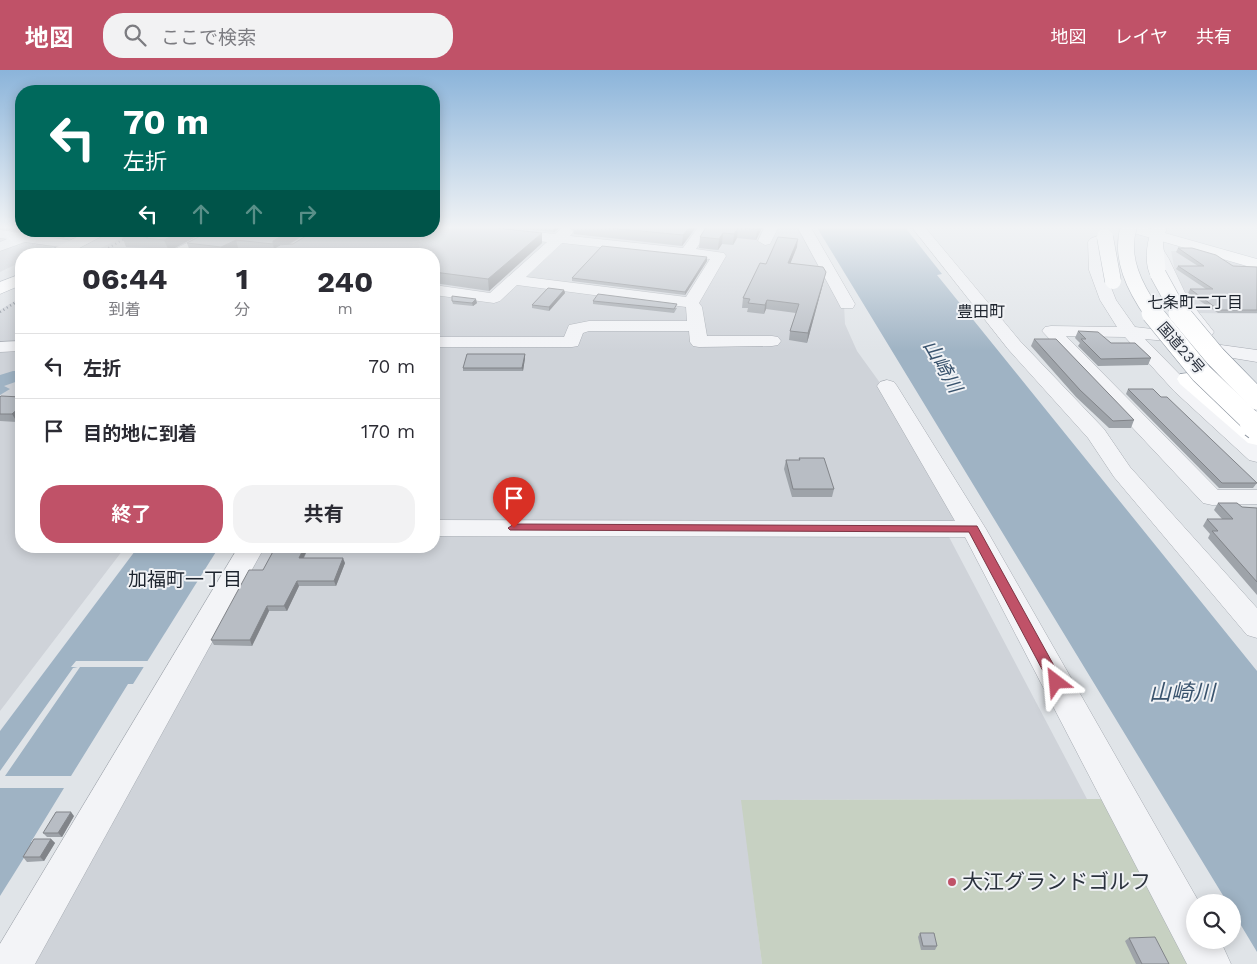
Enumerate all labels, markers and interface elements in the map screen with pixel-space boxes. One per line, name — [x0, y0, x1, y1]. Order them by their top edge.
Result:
search box — [103, 13, 453, 58]
icon: search — [121, 21, 149, 49]
text: 地図 — [25, 24, 73, 52]
text: ここで検索 — [161, 26, 256, 49]
text: 地図 — [1051, 26, 1087, 47]
text: レイヤ — [1115, 26, 1168, 47]
text: 共有 — [1196, 26, 1232, 47]
text: 70 m — [123, 101, 209, 143]
icon: left — [40, 105, 105, 170]
text: 左折 — [123, 149, 167, 174]
icon: left — [134, 200, 162, 228]
icon: ahead — [187, 200, 215, 228]
icon: ahead — [240, 200, 268, 228]
icon: right — [293, 200, 321, 228]
text: 06:44 — [82, 261, 167, 296]
text: 1 — [236, 261, 249, 296]
text: 240 — [317, 264, 373, 299]
district label: 七条町二丁目 — [1147, 293, 1243, 312]
text: m — [337, 299, 353, 318]
text: 到着 — [109, 300, 141, 319]
text: 分 — [234, 300, 250, 319]
district label: 豊田町 — [957, 302, 1005, 321]
street label: 国道23号 — [1154, 319, 1208, 377]
water label: 山崎川 — [918, 336, 968, 398]
icon: left — [40, 352, 68, 380]
text: 70 m — [368, 355, 415, 378]
text: 左折 — [83, 357, 121, 380]
icon: arrive — [40, 417, 68, 445]
text: 170 m — [361, 420, 415, 443]
text: 目的地に到着 — [83, 422, 197, 445]
pin — [493, 477, 535, 528]
icon: arrive — [500, 484, 528, 512]
button: 終了 — [40, 485, 223, 543]
button: 共有 — [233, 485, 415, 543]
district label: 加福町一丁目 — [128, 568, 242, 591]
position arrow — [1029, 655, 1081, 707]
water label: 山崎川 — [1149, 680, 1217, 705]
place label: 大江グランドゴルフ — [962, 869, 1151, 894]
marker: 大江グランドゴルフ — [946, 876, 958, 888]
map controls — [1186, 894, 1241, 949]
button: search — [1186, 894, 1241, 949]

